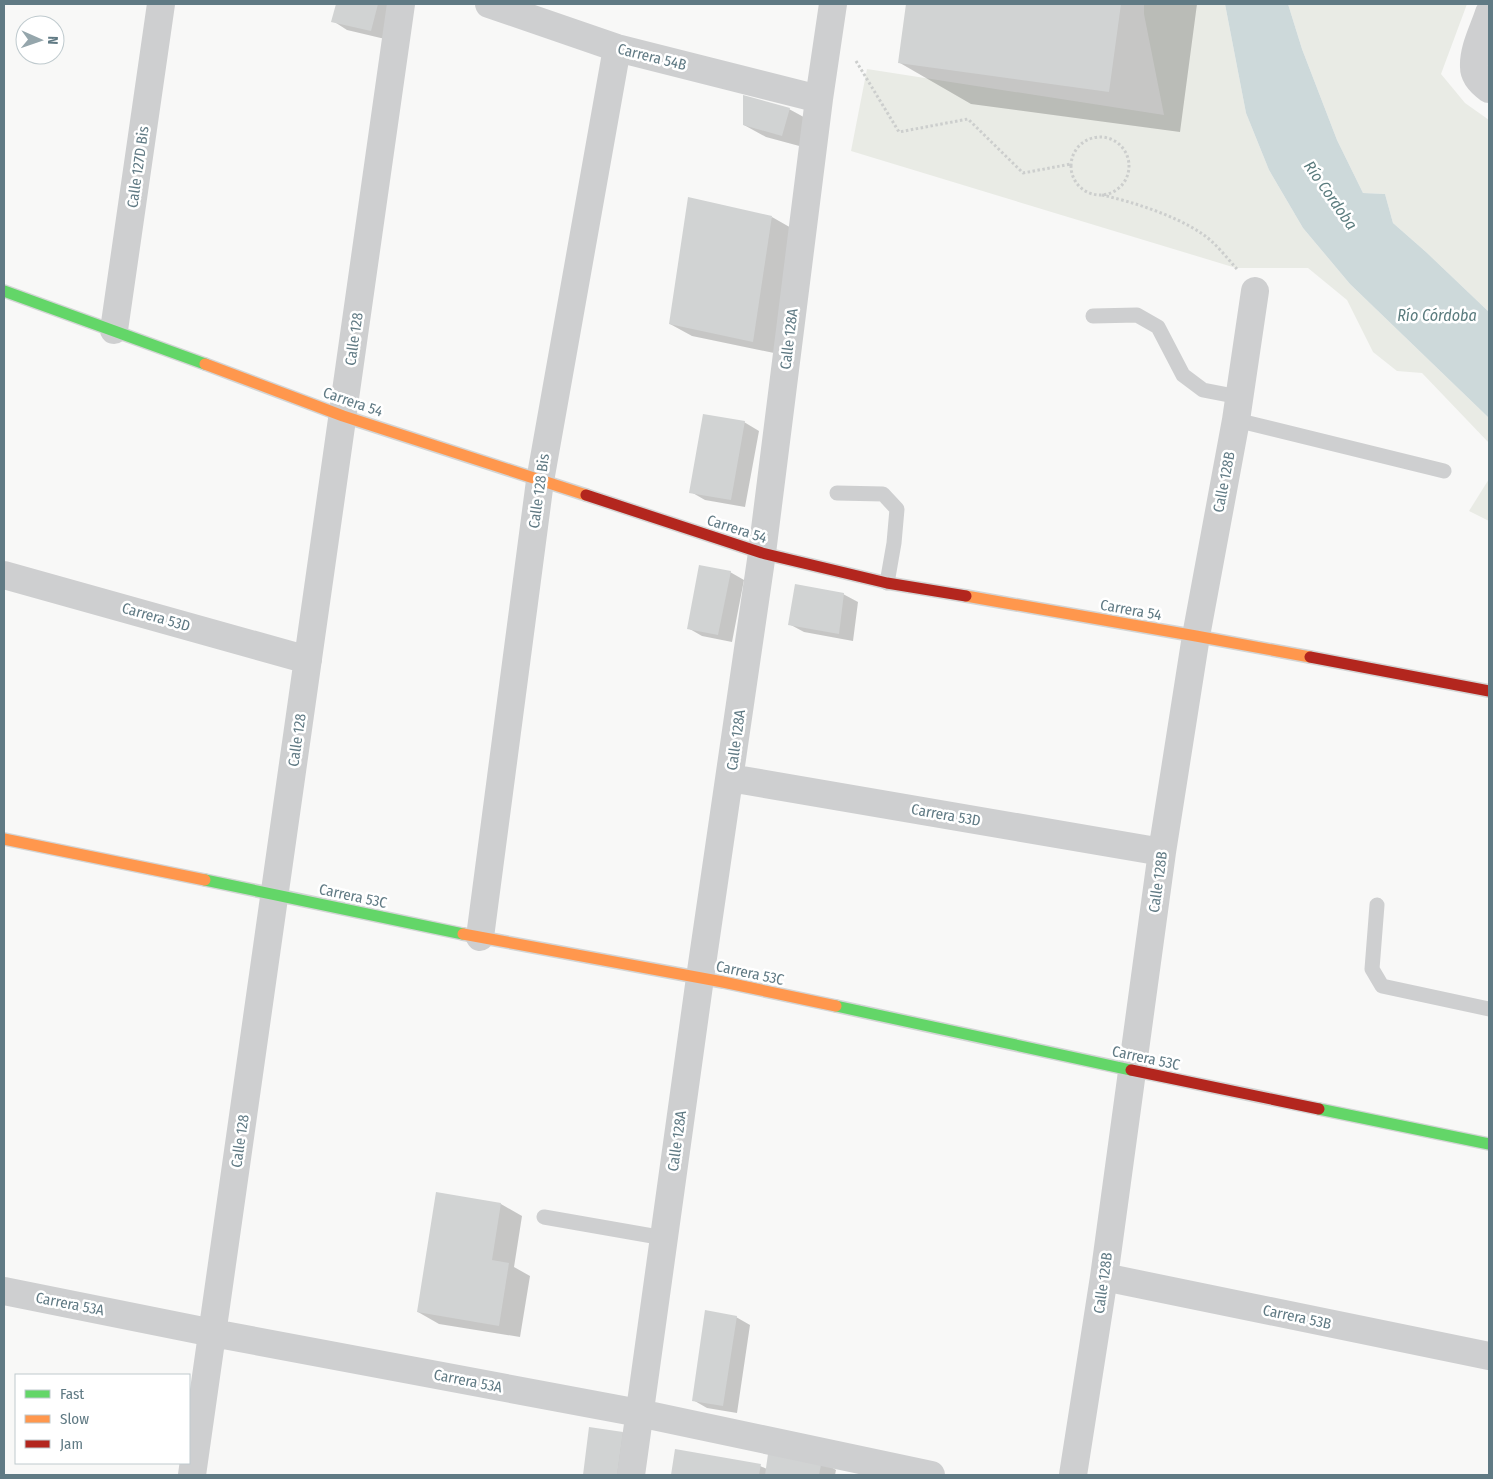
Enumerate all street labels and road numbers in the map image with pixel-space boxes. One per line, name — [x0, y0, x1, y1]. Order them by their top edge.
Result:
street label: Carrera 54B — [616, 40, 688, 74]
street label: Calle 127D Bis — [123, 125, 153, 209]
street label: Calle 128A — [776, 307, 802, 371]
street label: Calle 128 — [341, 311, 367, 367]
street label: Carrera 54 — [321, 383, 385, 421]
street label: Calle 128B — [1209, 450, 1239, 514]
street label: Calle 128 Bis — [525, 452, 553, 530]
street label: Carrera 54 — [705, 511, 769, 547]
street label: Carrera 54 — [1099, 596, 1163, 624]
street label: Carrera 53D — [120, 599, 192, 635]
street label: Calle 128A — [723, 708, 749, 772]
street label: Calle 128 — [284, 712, 310, 768]
street label: Carrera 53D — [910, 800, 982, 830]
street label: Calle 128B — [1145, 850, 1171, 914]
street label: Carrera 53C — [317, 880, 389, 912]
street label: Carrera 53C — [714, 957, 786, 989]
street label: Carrera 53C — [1110, 1042, 1182, 1074]
street label: Calle 128A — [664, 1109, 690, 1173]
street label: Calle 128 — [227, 1113, 253, 1169]
street label: Calle 128B — [1090, 1251, 1116, 1315]
street label: Carrera 53A — [34, 1289, 106, 1319]
street label: Carrera 53B — [1261, 1301, 1333, 1333]
street label: Carrera 53A — [432, 1366, 504, 1396]

